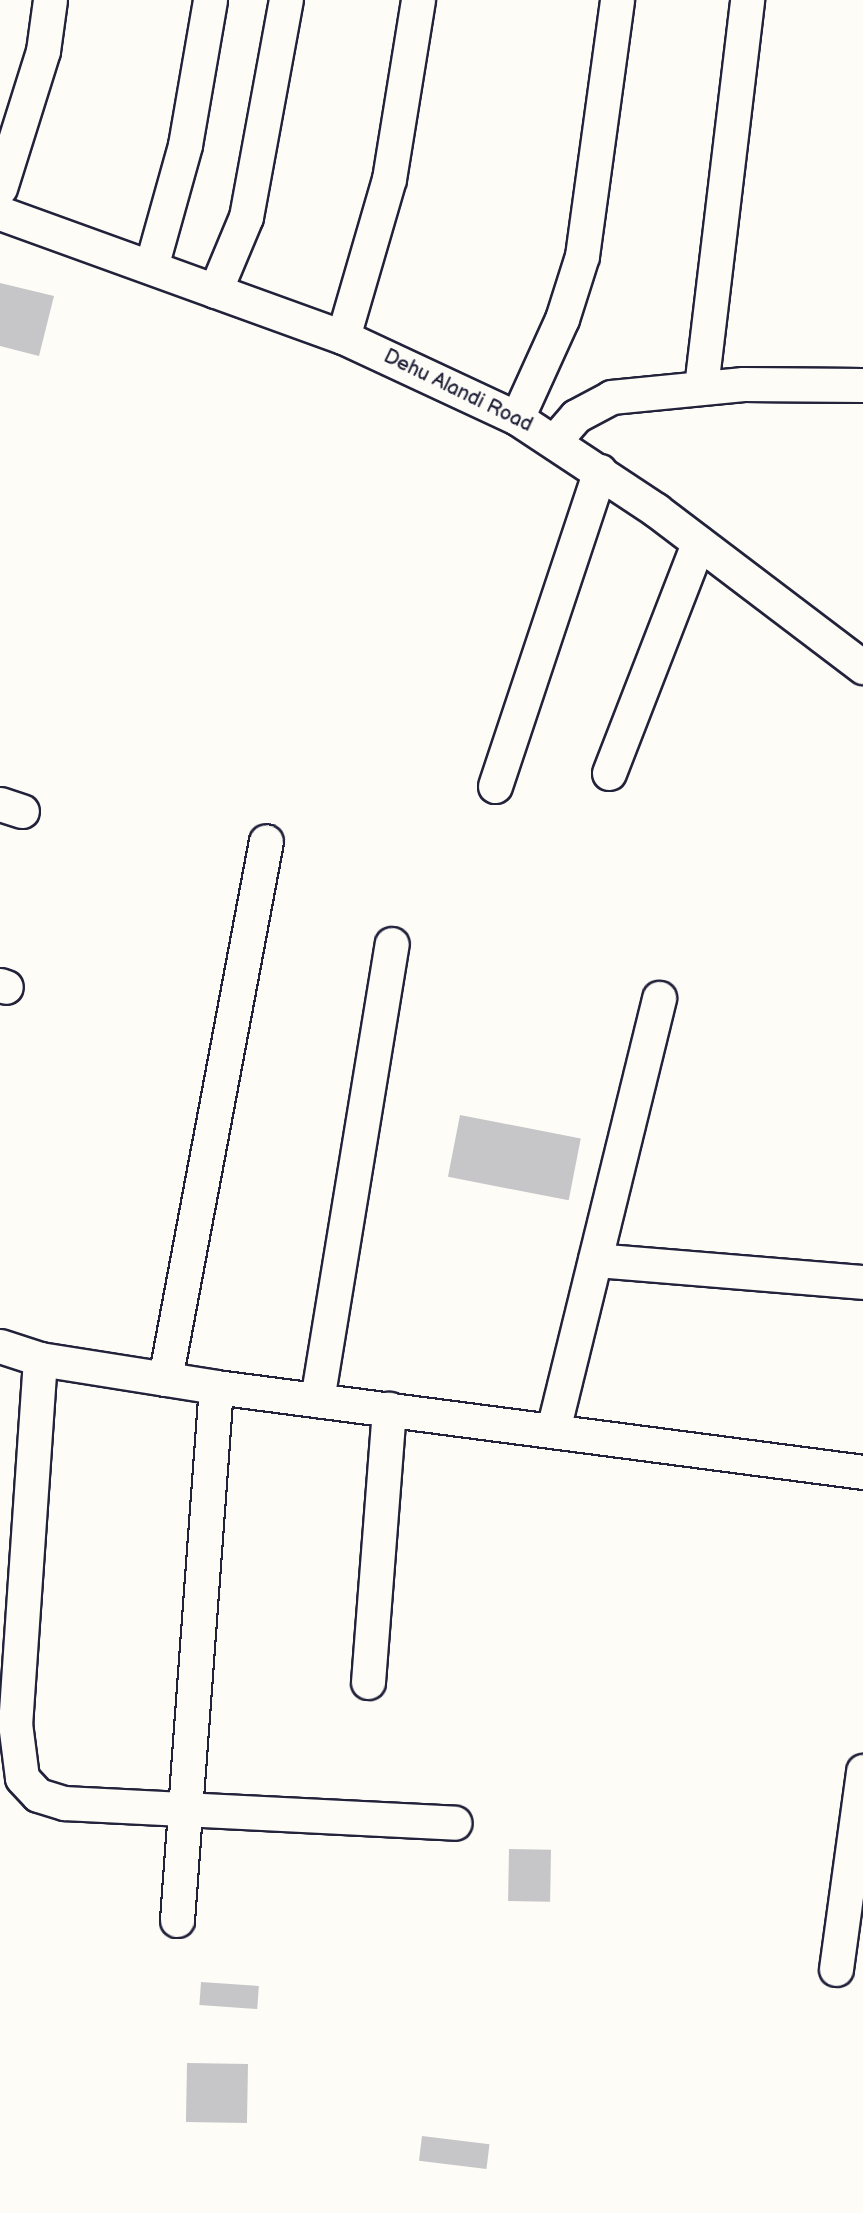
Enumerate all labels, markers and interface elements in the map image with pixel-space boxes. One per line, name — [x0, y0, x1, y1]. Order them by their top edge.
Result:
street label: Dehu Alandi Road — [380, 345, 536, 437]

